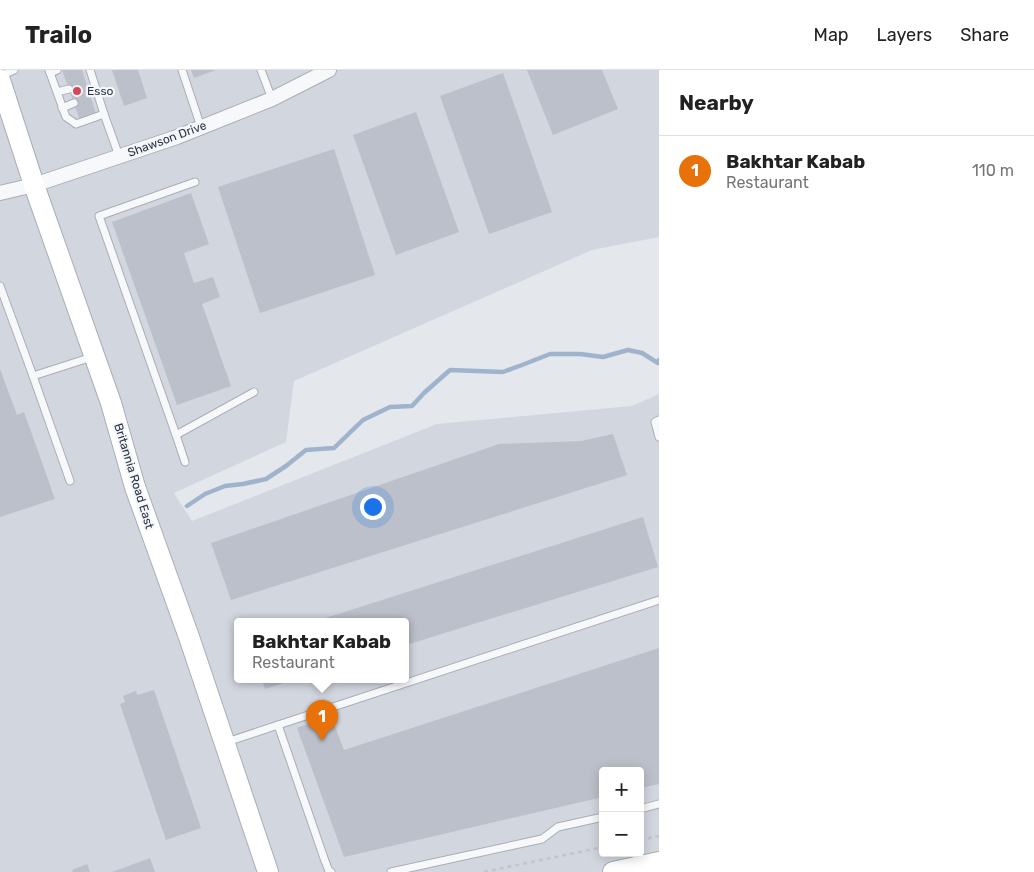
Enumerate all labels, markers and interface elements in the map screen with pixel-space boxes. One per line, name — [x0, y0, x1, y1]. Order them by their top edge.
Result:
text: Trailo — [25, 21, 92, 49]
text: Map — [814, 24, 849, 46]
text: Layers — [877, 24, 932, 46]
text: Share — [960, 24, 1009, 46]
place label: Esso — [87, 84, 114, 98]
marker: Esso — [71, 85, 83, 97]
text: Nearby — [679, 90, 754, 115]
street label: Shawson Drive — [126, 118, 209, 160]
text: Bakhtar Kabab — [726, 150, 865, 173]
text: 1 — [691, 161, 699, 180]
text: 110 m — [972, 161, 1014, 180]
text: Restaurant — [726, 173, 809, 192]
street label: Britannia Road East — [111, 421, 157, 531]
your location — [360, 494, 386, 520]
popup — [234, 618, 409, 683]
text: Bakhtar Kabab — [252, 630, 391, 653]
text: Restaurant — [252, 653, 335, 672]
pin: 1 — [306, 700, 338, 741]
map controls — [599, 767, 644, 857]
button: + — [599, 767, 644, 812]
button: − — [599, 812, 644, 857]

